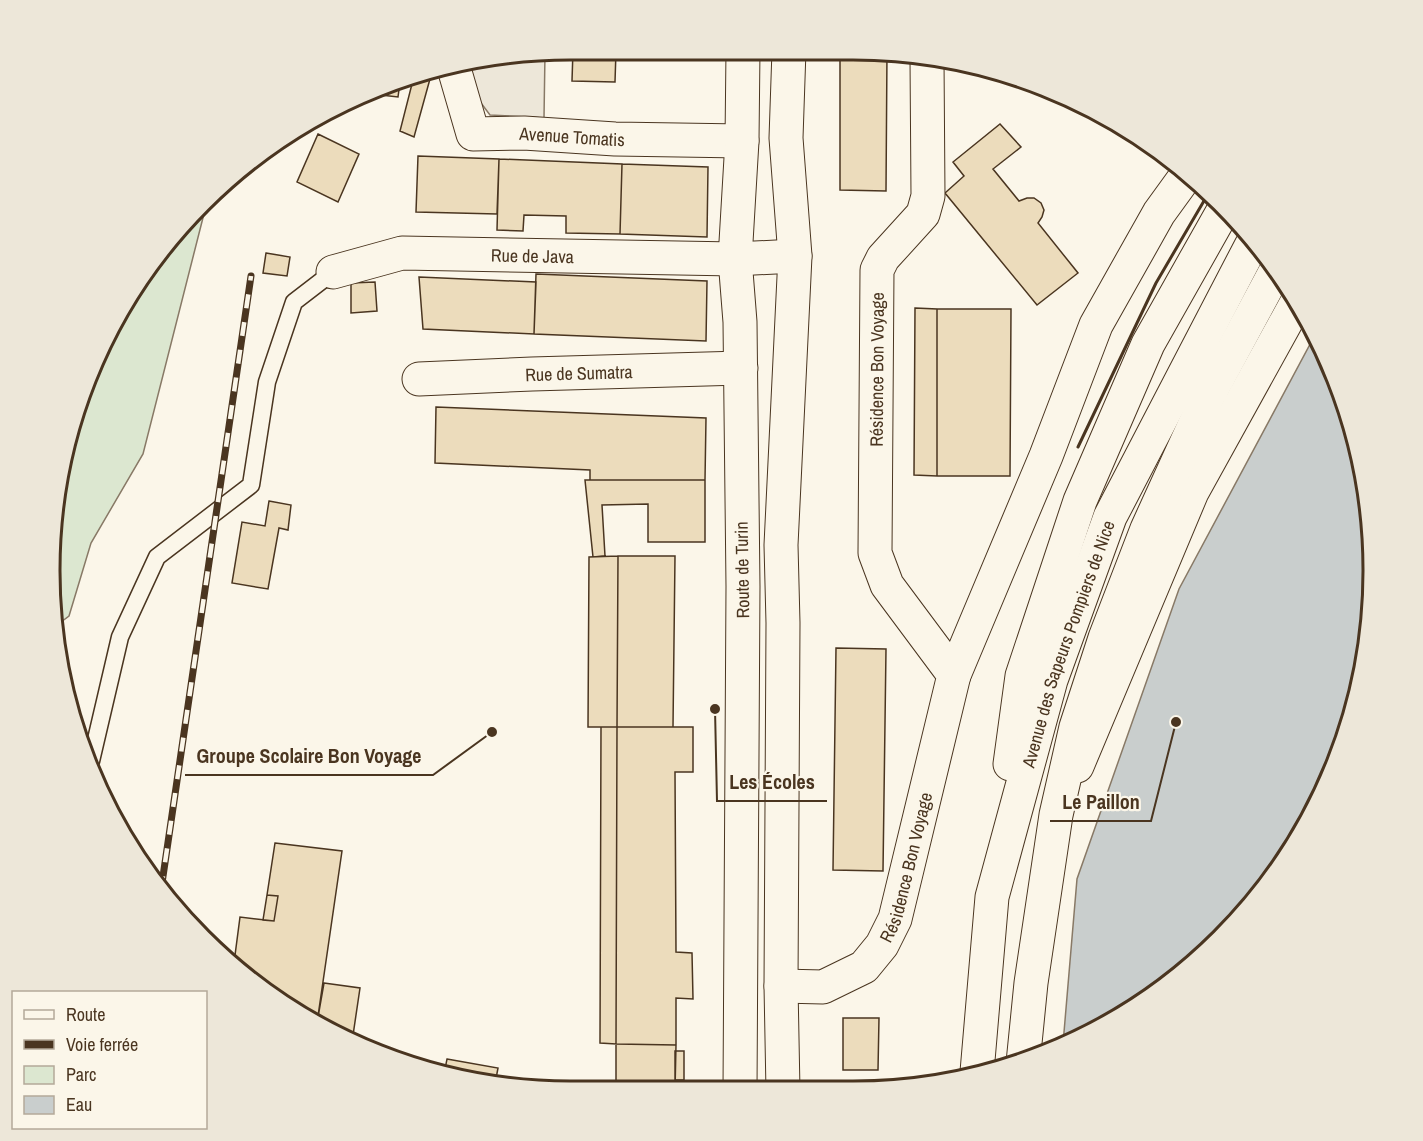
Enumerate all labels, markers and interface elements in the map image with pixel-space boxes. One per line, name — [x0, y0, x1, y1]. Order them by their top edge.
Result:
street label: Avenue Tomatis — [518, 120, 625, 152]
street label: Rue de Java — [491, 242, 574, 269]
street label: Résidence Bon Voyage — [863, 292, 889, 447]
street label: Rue de Sumatra — [525, 359, 633, 387]
street label: Avenue des Sapeurs Pompiers de Nice — [1015, 517, 1120, 771]
street label: Route de Turin — [729, 521, 755, 619]
callout: Groupe Scolaire Bon Voyage — [185, 737, 433, 775]
text: Groupe Scolaire Bon Voyage — [197, 742, 421, 769]
callout: Les Écoles — [717, 763, 827, 801]
text: Les Écoles — [729, 768, 815, 795]
callout: Le Paillon — [1050, 783, 1151, 821]
text: Le Paillon — [1062, 788, 1140, 815]
street label: Résidence Bon Voyage — [873, 790, 938, 946]
legend — [12, 991, 207, 1129]
text: Route — [66, 1002, 105, 1027]
text: Voie ferrée — [66, 1032, 138, 1057]
text: Parc — [66, 1062, 96, 1087]
text: Eau — [66, 1092, 92, 1117]

